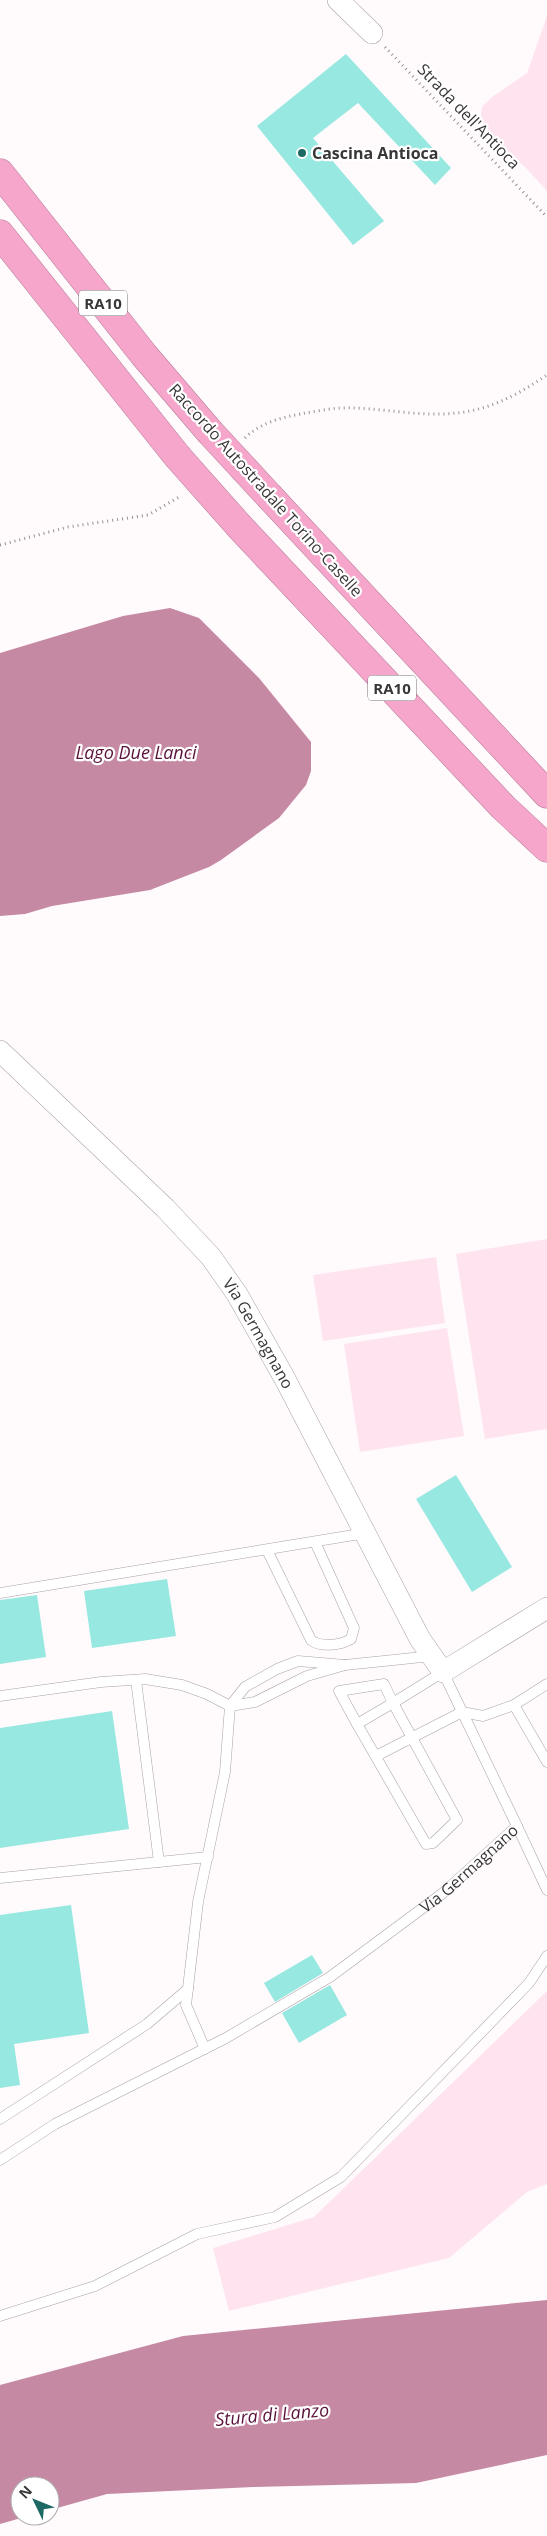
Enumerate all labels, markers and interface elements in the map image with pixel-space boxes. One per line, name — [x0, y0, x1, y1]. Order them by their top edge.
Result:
street label: Strada dell'Antioca — [413, 58, 525, 174]
place label: Cascina Antioca — [312, 142, 438, 164]
marker: Cascina Antioca — [296, 147, 308, 159]
road number: RA10 — [79, 290, 127, 316]
street label: Raccordo Autostradale Torino-Caselle — [164, 379, 368, 601]
road number: RA10 — [368, 676, 416, 700]
water label: Lago Due Lanci — [76, 740, 197, 764]
street label: Via Germagnano — [218, 1273, 299, 1392]
street label: Via Germagnano — [415, 1819, 523, 1918]
water label: Stura di Lanzo — [214, 2397, 330, 2431]
north arrow — [10, 2476, 60, 2526]
text: N — [14, 2481, 36, 2502]

